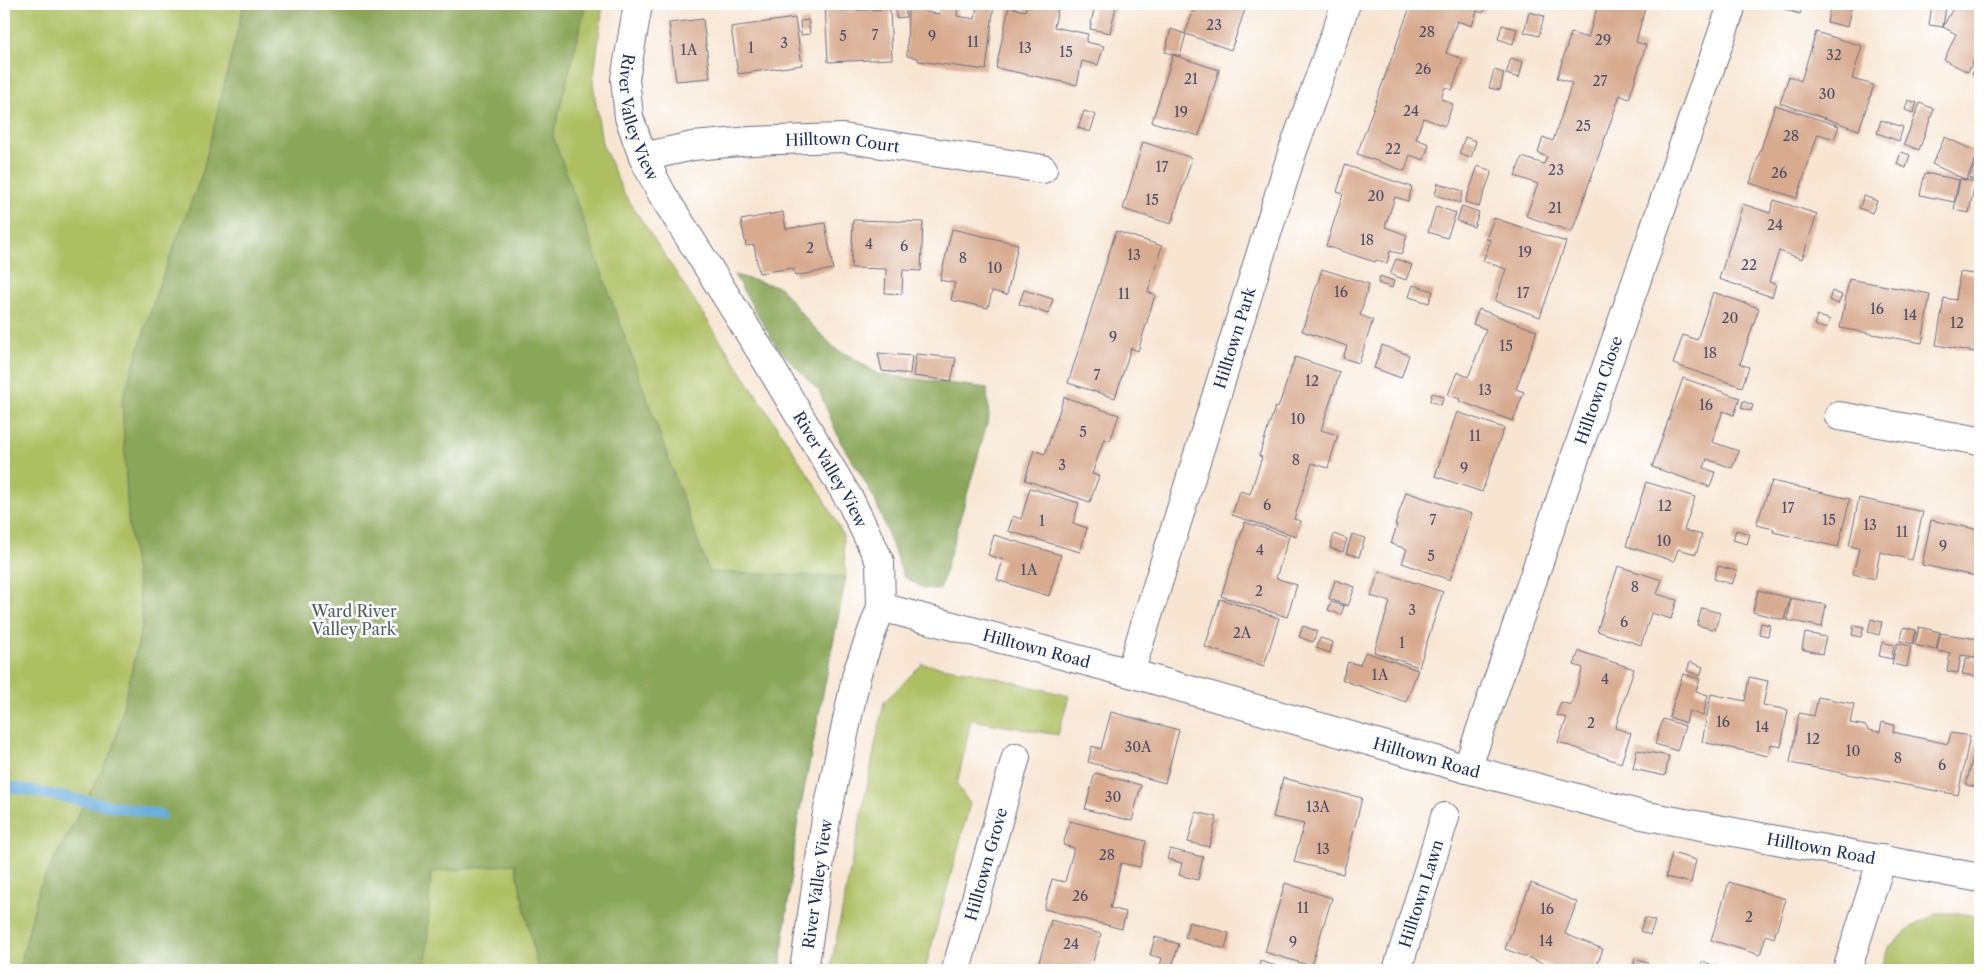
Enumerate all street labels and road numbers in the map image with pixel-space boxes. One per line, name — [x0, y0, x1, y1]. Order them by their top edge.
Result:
street label: River Valley View — [615, 52, 664, 184]
street label: Hilltown Court — [785, 128, 901, 157]
street label: Hilltown Park — [1209, 284, 1260, 391]
street label: Hilltown Close — [1570, 333, 1627, 447]
street label: River Valley View — [789, 407, 872, 531]
street label: Hilltown Road — [981, 624, 1093, 672]
street label: Hilltown Road — [1371, 733, 1482, 782]
street label: Hilltown Grove — [960, 805, 1011, 923]
street label: River Valley View — [798, 817, 836, 950]
street label: Hilltown Road — [1765, 828, 1877, 868]
street label: Hilltown Lawn — [1395, 837, 1447, 950]

